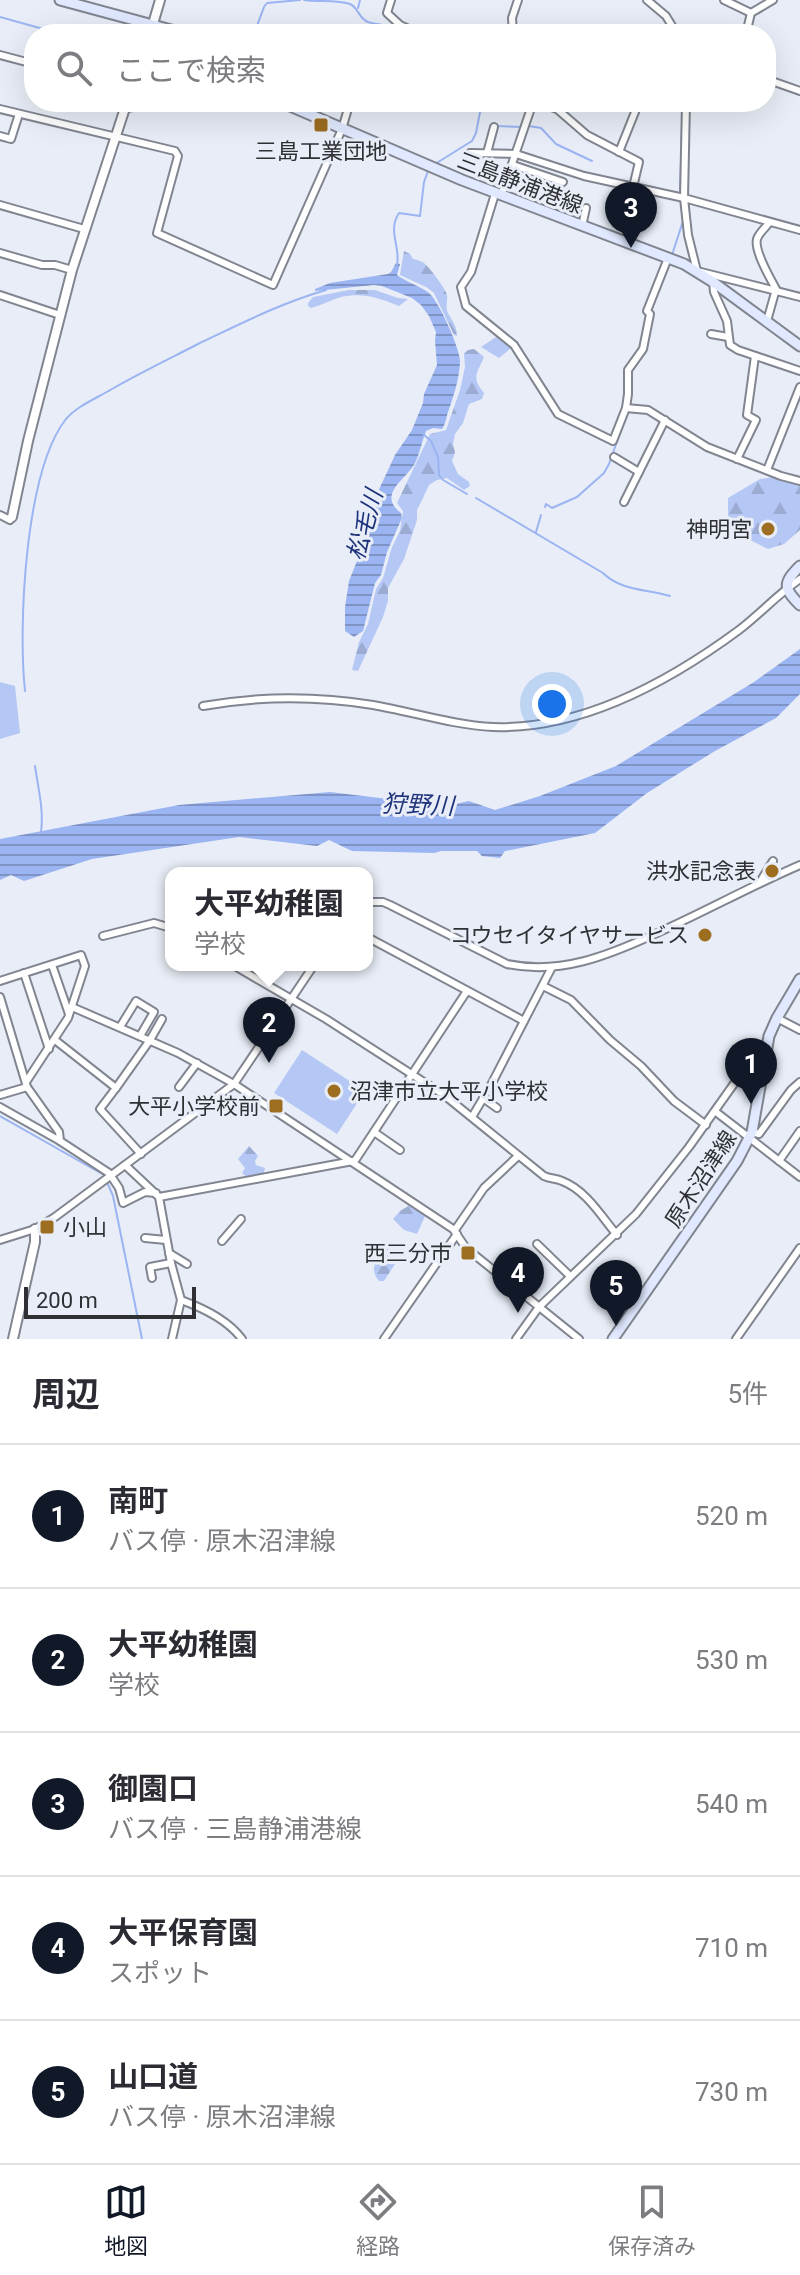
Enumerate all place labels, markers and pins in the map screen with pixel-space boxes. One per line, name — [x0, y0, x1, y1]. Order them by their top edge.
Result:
marker: 三島工業団地 — [312, 116, 330, 134]
place label: 三島工業団地 — [255, 139, 387, 164]
pin: 3 — [605, 182, 657, 248]
place label: 神明宮 — [686, 517, 752, 542]
marker: 神明宮 — [759, 520, 777, 538]
place label: 洪水記念表 — [646, 859, 756, 884]
marker: 洪水記念表 — [763, 862, 781, 880]
place label: コウセイタイヤサービス — [449, 923, 689, 948]
marker: コウセイタイヤサービス — [696, 926, 714, 944]
pin: 2 — [243, 997, 295, 1063]
pin: 1 — [725, 1038, 777, 1104]
place label: 沼津市立大平小学校 — [350, 1079, 548, 1104]
marker: 沼津市立大平小学校 — [325, 1082, 343, 1100]
place label: 大平小学校前 — [128, 1094, 260, 1119]
marker: 大平小学校前 — [267, 1097, 285, 1115]
place label: 小山 — [63, 1215, 107, 1240]
marker: 小山 — [38, 1218, 56, 1236]
place label: 西三分市 — [364, 1241, 452, 1266]
marker: 西三分市 — [459, 1244, 477, 1262]
pin: 4 — [492, 1247, 544, 1313]
pin: 5 — [590, 1260, 642, 1326]

